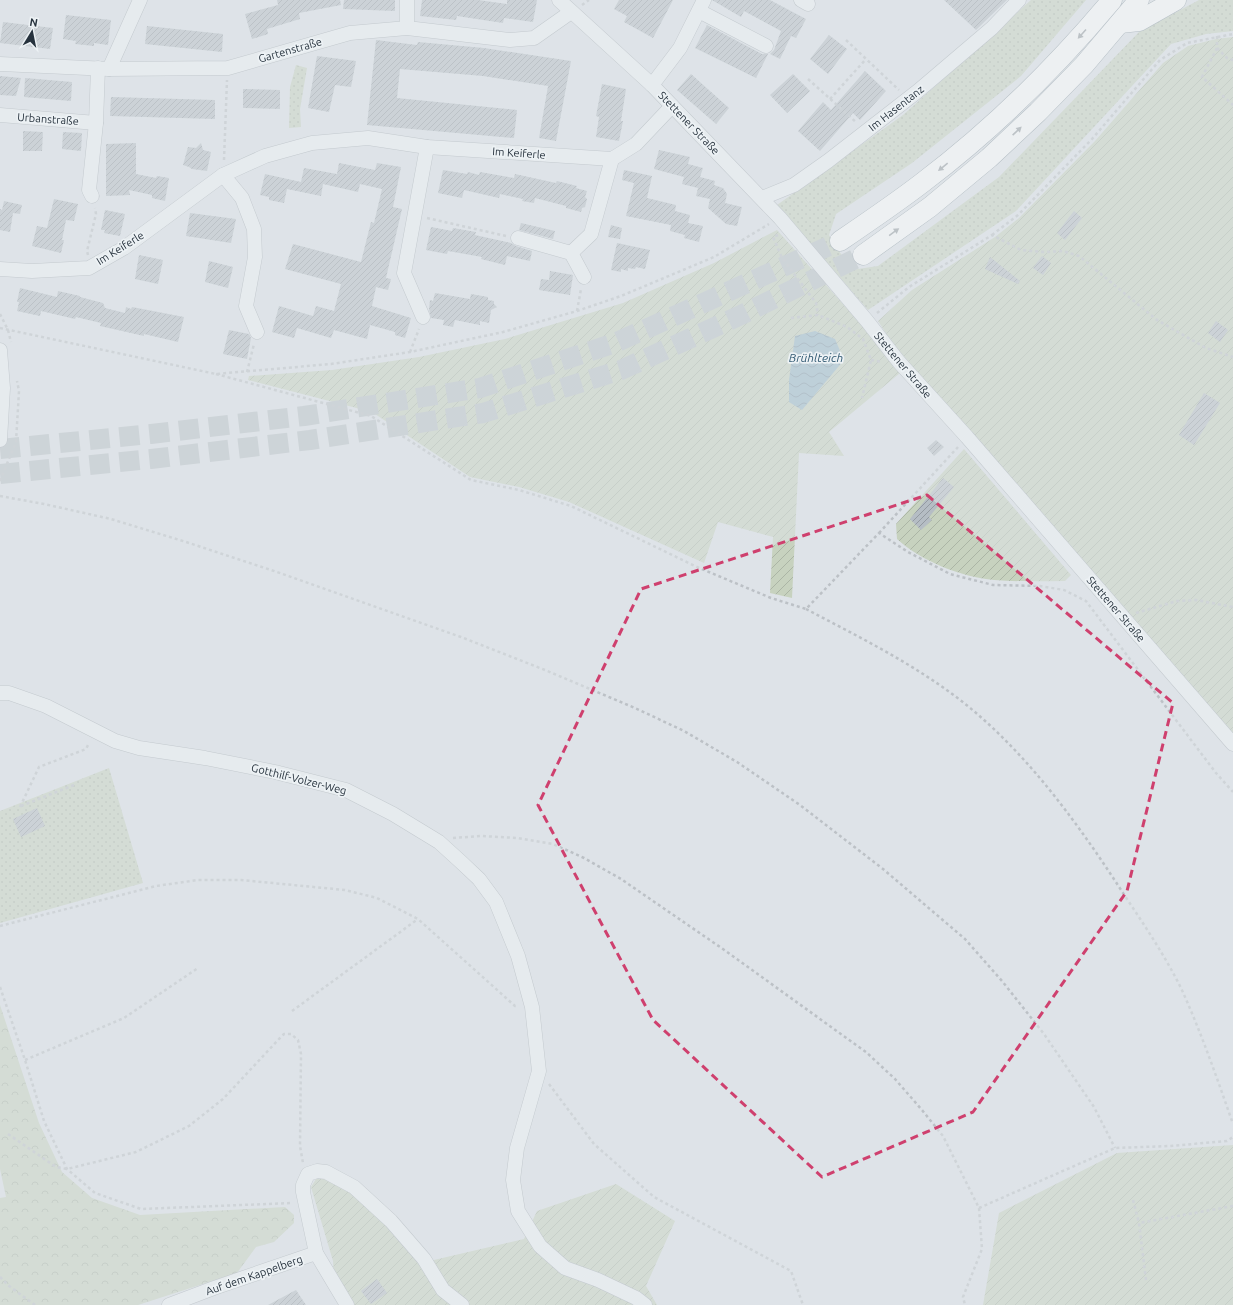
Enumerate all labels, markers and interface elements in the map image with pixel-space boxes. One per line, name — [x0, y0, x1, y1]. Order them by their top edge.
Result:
north arrow — [12, 12, 52, 52]
text: N — [29, 16, 39, 29]
one-way arrow — [1077, 29, 1086, 39]
street label: Gartenstraße — [257, 35, 323, 65]
street label: Im Hasentanz — [866, 83, 926, 133]
street label: Stettener Straße — [656, 89, 722, 157]
street label: Urbanstraße — [17, 111, 79, 127]
one-way arrow — [1012, 126, 1022, 136]
street label: Im Keiferle — [492, 145, 546, 161]
one-way arrow — [937, 162, 948, 171]
one-way arrow — [889, 228, 900, 236]
street label: Im Keiferle — [94, 229, 146, 267]
street label: Stettener Straße — [872, 330, 934, 400]
water label: Brühlteich — [789, 351, 843, 364]
street label: Stettener Straße — [1084, 574, 1148, 644]
street label: Gotthilf-Volzer-Weg — [250, 761, 348, 797]
street label: Auf dem Kappelberg — [204, 1253, 304, 1297]

